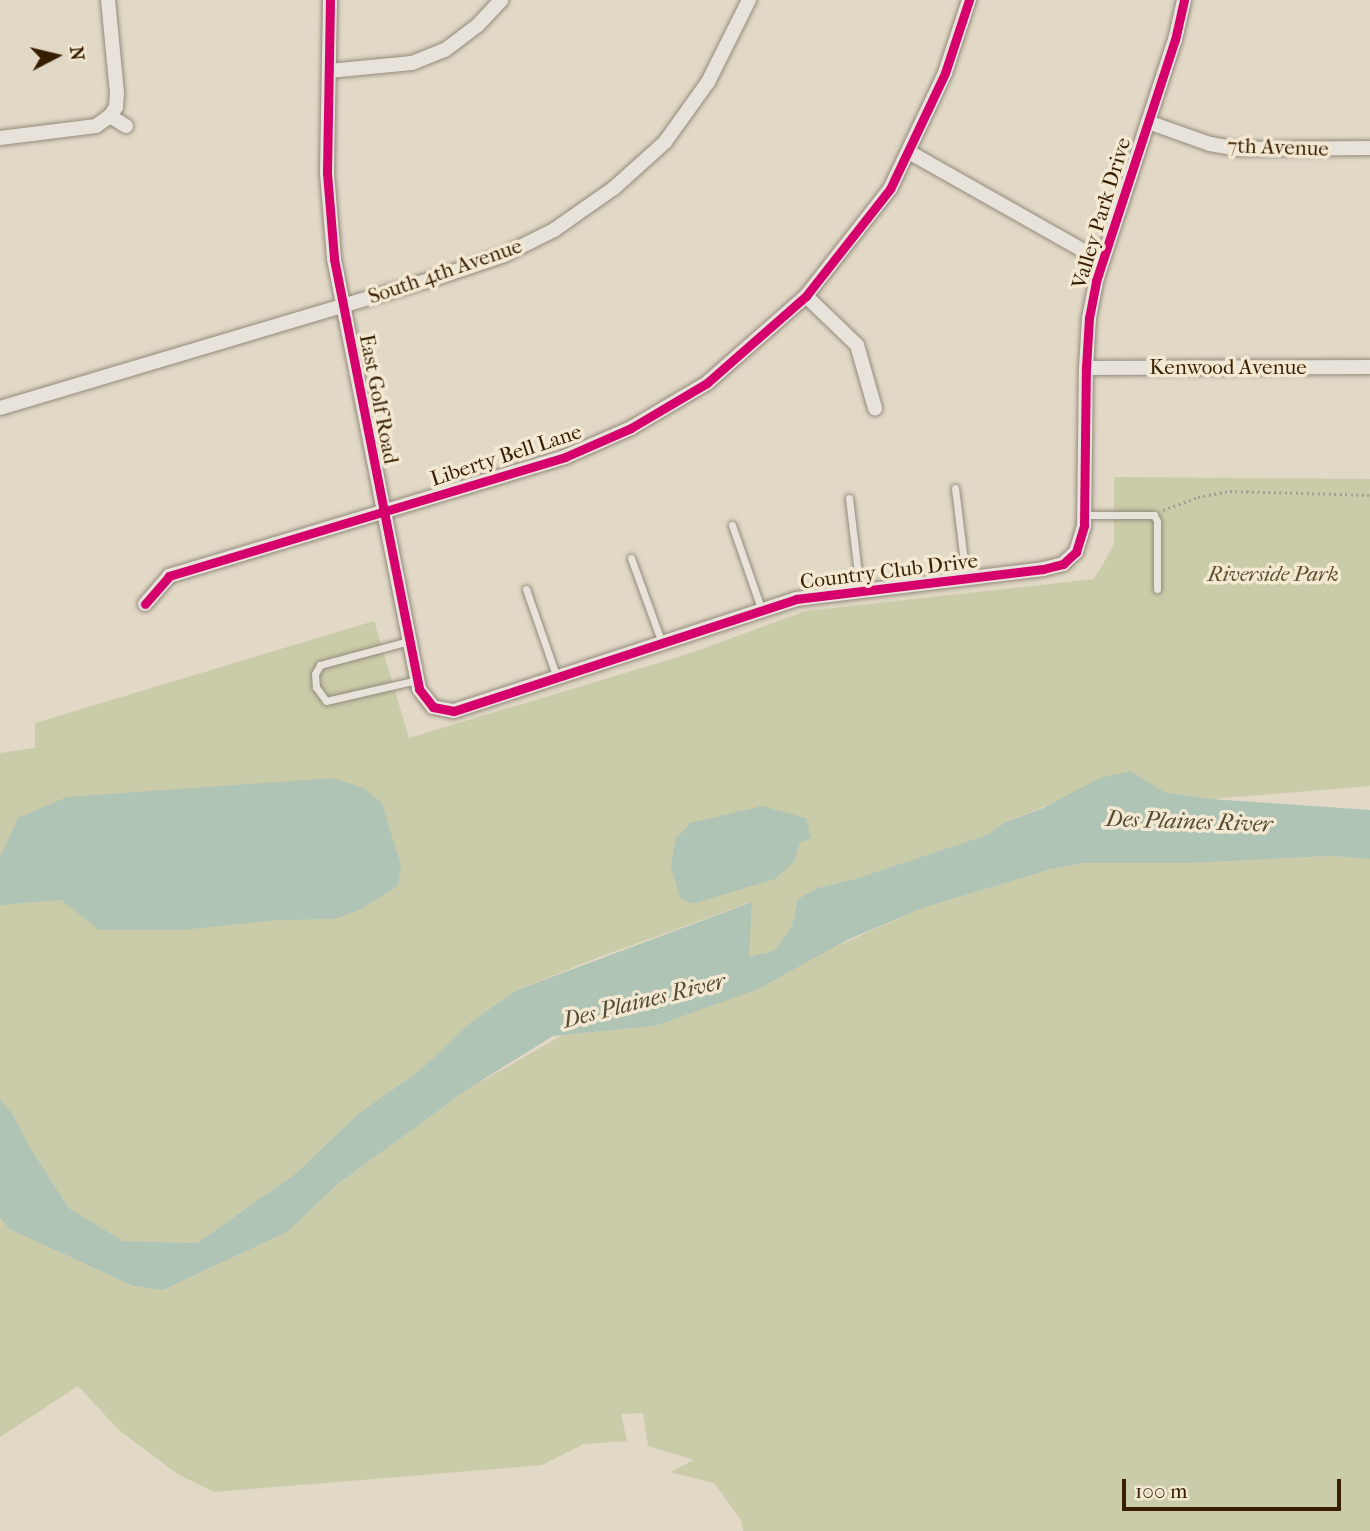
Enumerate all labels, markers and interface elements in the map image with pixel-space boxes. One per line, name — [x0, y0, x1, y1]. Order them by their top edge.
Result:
north arrow — [21, 21, 91, 91]
text: N — [65, 45, 89, 62]
street label: 7th Avenue — [1227, 133, 1329, 161]
street label: Valley Park Drive — [1066, 134, 1136, 292]
street label: South 4th Avenue — [365, 233, 525, 309]
street label: East Golf Road — [354, 332, 404, 466]
street label: Kenwood Avenue — [1149, 354, 1307, 380]
street label: Liberty Bell Lane — [427, 419, 585, 491]
street label: Country Club Drive — [799, 548, 979, 594]
park label: Riverside Park — [1208, 561, 1338, 587]
water label: Des Plaines River — [1105, 805, 1273, 839]
water label: Des Plaines River — [560, 967, 728, 1035]
scale bar — [1125, 1464, 1344, 1508]
text: 100 m — [1135, 1479, 1188, 1503]

